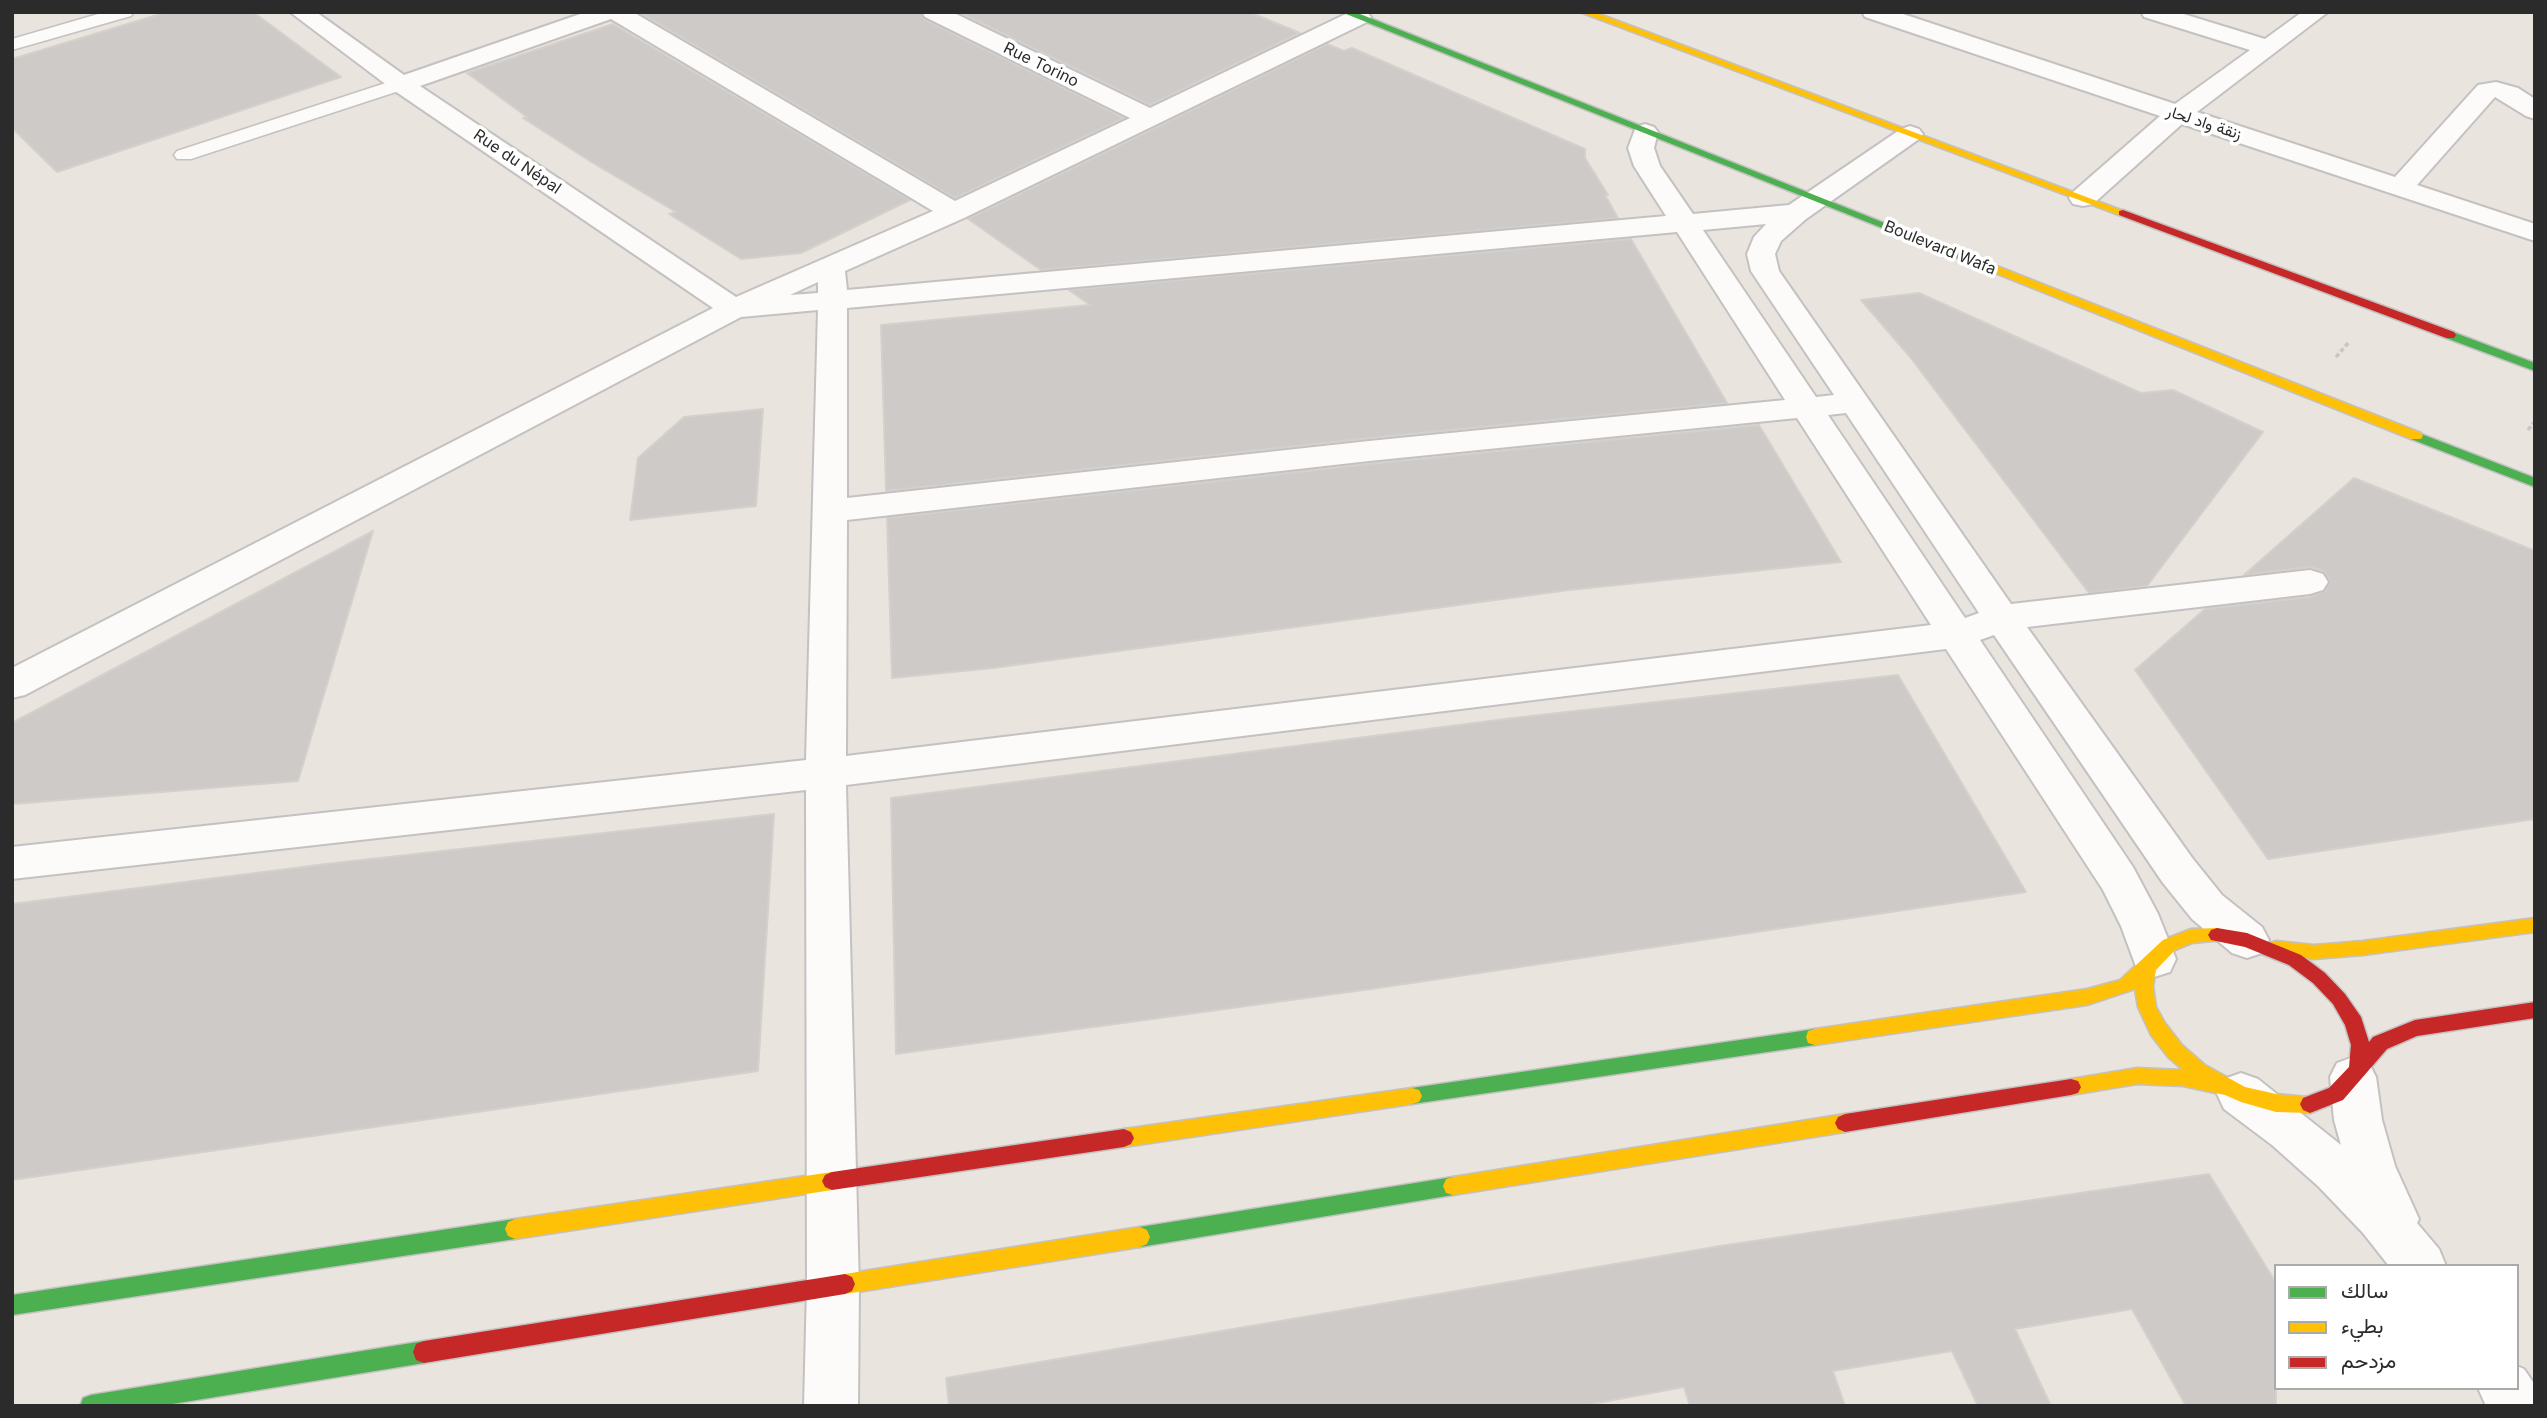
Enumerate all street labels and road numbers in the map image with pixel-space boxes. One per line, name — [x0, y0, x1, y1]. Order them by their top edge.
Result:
street label: Rue Torino — [1000, 39, 1082, 91]
street label: زنقة واد لحار — [2164, 102, 2244, 144]
street label: Rue du Népal — [470, 126, 564, 198]
street label: Boulevard Wafa — [1881, 217, 1999, 279]

